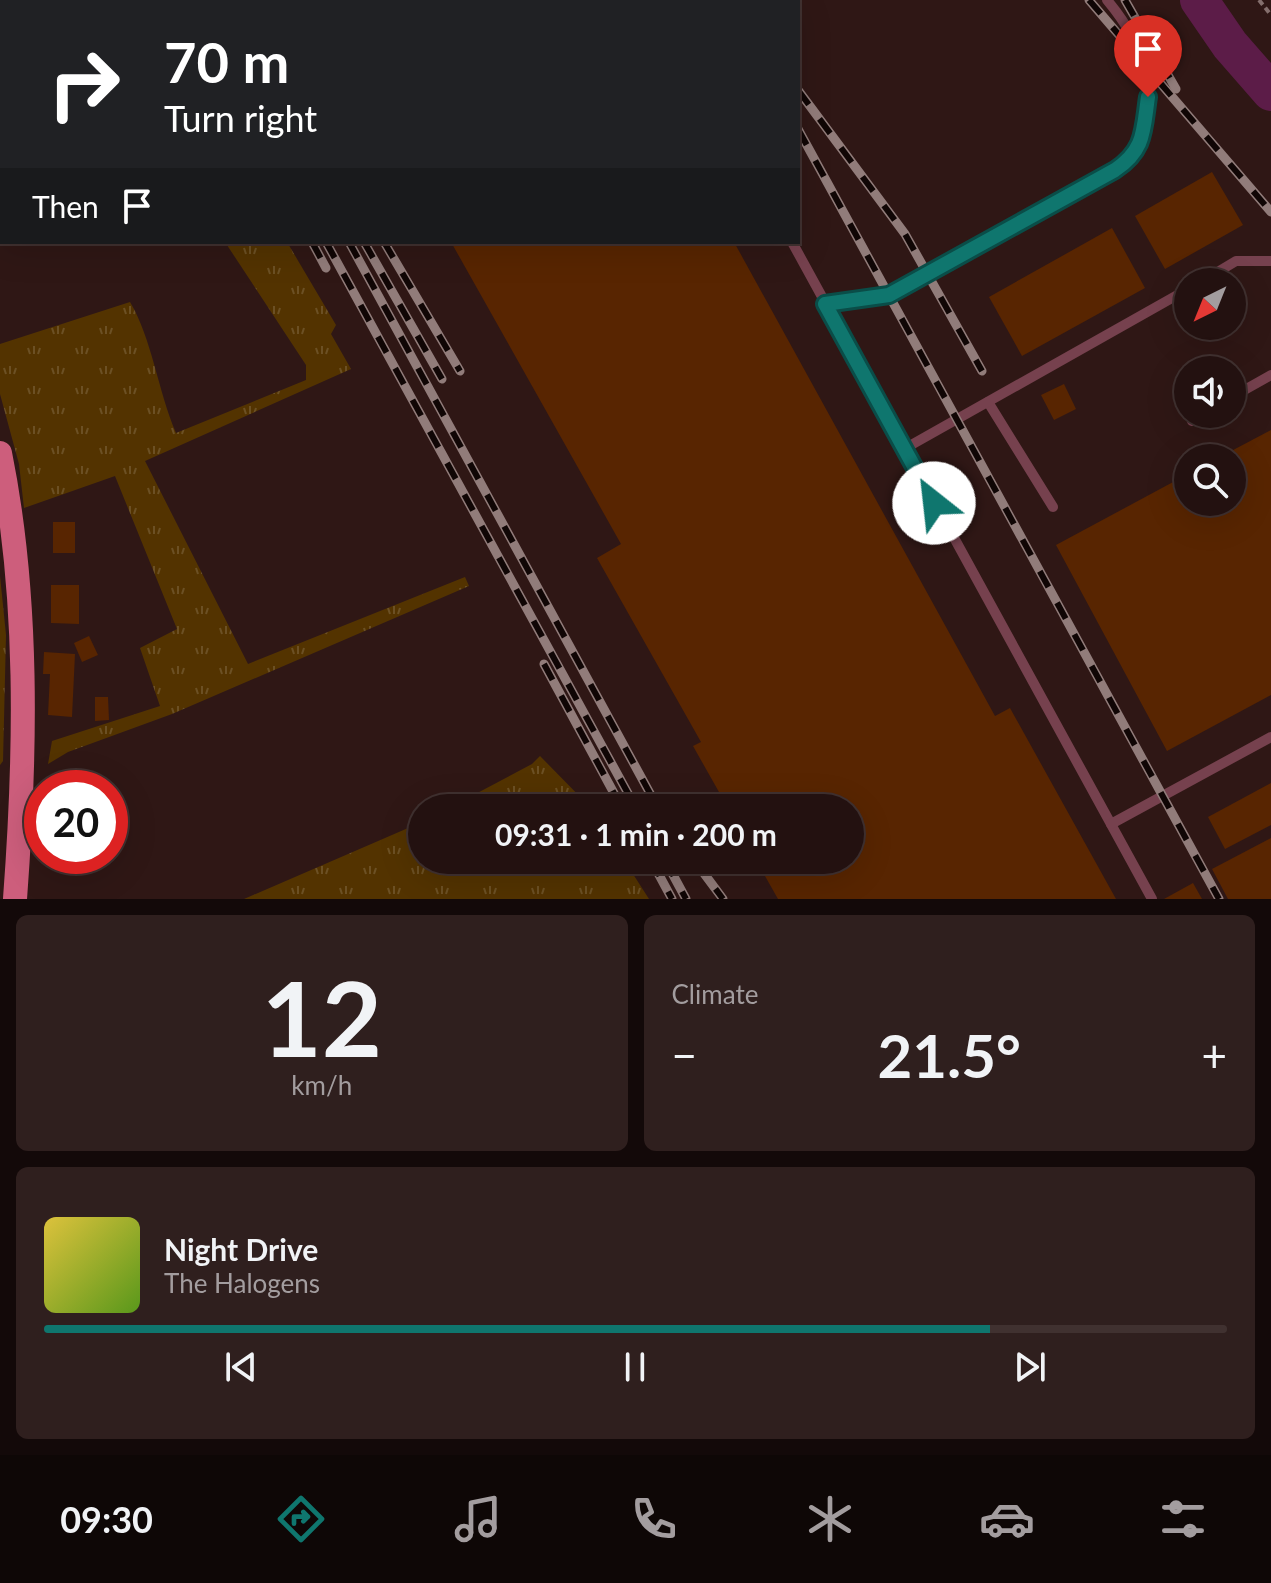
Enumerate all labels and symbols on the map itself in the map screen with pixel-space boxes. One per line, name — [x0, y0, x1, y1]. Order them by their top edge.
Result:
pin — [1114, 15, 1182, 97]
north arrow — [1174, 268, 1246, 340]
position arrow — [892, 461, 976, 545]
speed limit sign: 20 — [24, 770, 128, 874]

